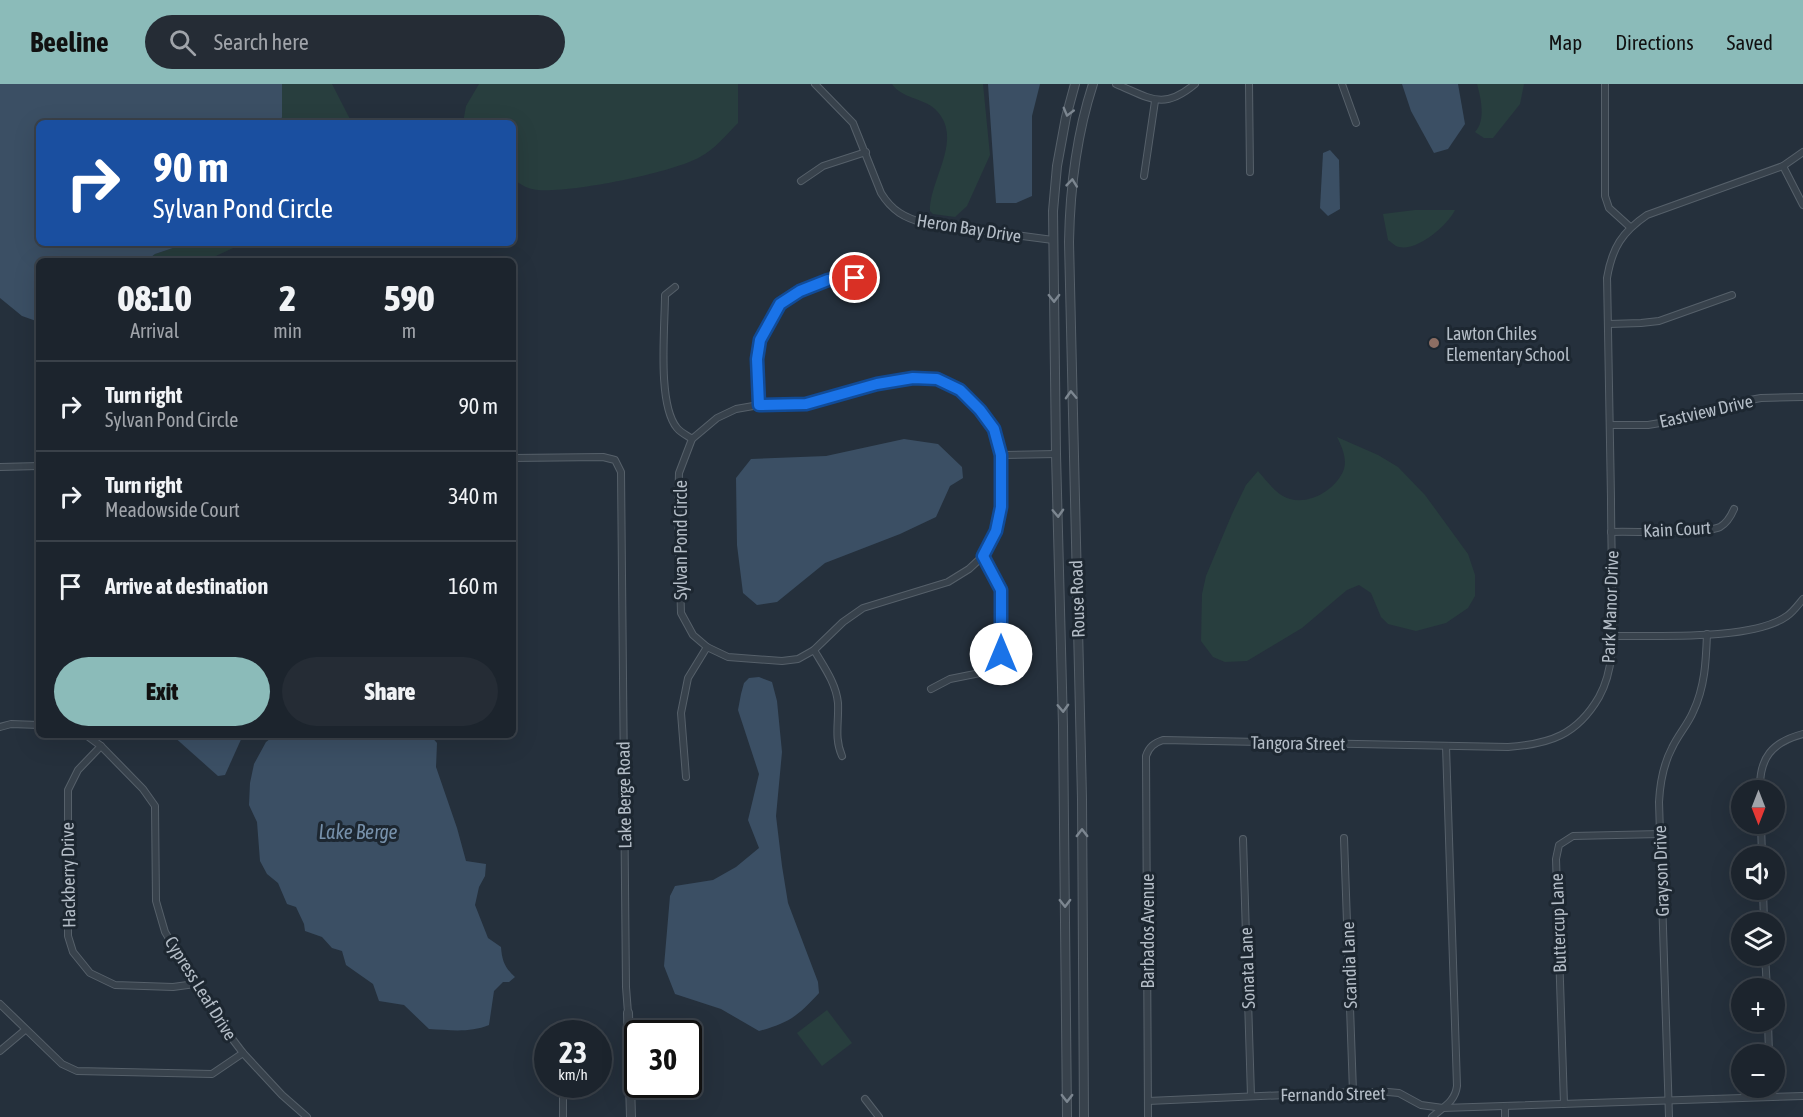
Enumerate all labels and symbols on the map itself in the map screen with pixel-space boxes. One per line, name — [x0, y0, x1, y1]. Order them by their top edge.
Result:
one-way arrow — [1062, 107, 1075, 117]
one-way arrow — [1065, 179, 1078, 188]
street label: Heron Bay Drive — [915, 209, 1023, 247]
pin — [829, 252, 880, 303]
one-way arrow — [1048, 294, 1060, 303]
place label: Lawton Chiles Elementary School — [1446, 323, 1570, 365]
marker: Lawton Chiles Elementary School — [1427, 336, 1441, 350]
street label: Eastview Drive — [1657, 390, 1755, 432]
one-way arrow — [1065, 391, 1078, 400]
street label: Sylvan Pond Circle — [670, 480, 691, 600]
one-way arrow — [1051, 508, 1064, 517]
street label: Kain Court — [1643, 517, 1711, 541]
street label: Park Manor Drive — [1598, 550, 1622, 664]
street label: Rouse Road — [1065, 560, 1089, 638]
position arrow — [969, 622, 1033, 686]
one-way arrow — [1056, 703, 1069, 712]
street label: Tangora Street — [1250, 732, 1346, 754]
street label: Lake Berge Road — [613, 741, 635, 849]
north arrow — [1731, 780, 1785, 834]
water label: Lake Berge — [318, 820, 398, 843]
street label: Hackberry Drive — [57, 822, 79, 928]
street label: Grayson Drive — [1649, 825, 1673, 917]
one-way arrow — [1076, 828, 1088, 837]
street label: Buttercup Lane — [1546, 873, 1570, 973]
street label: Barbados Avenue — [1137, 874, 1158, 988]
one-way arrow — [1059, 898, 1071, 907]
street label: Scandia Lane — [1337, 921, 1361, 1009]
street label: Sonata Lane — [1235, 927, 1259, 1009]
street label: Cypress Leaf Drive — [161, 932, 241, 1044]
speed limit sign: 30 — [624, 1020, 702, 1098]
street label: Fernando Street — [1280, 1083, 1386, 1105]
one-way arrow — [1061, 1093, 1073, 1102]

